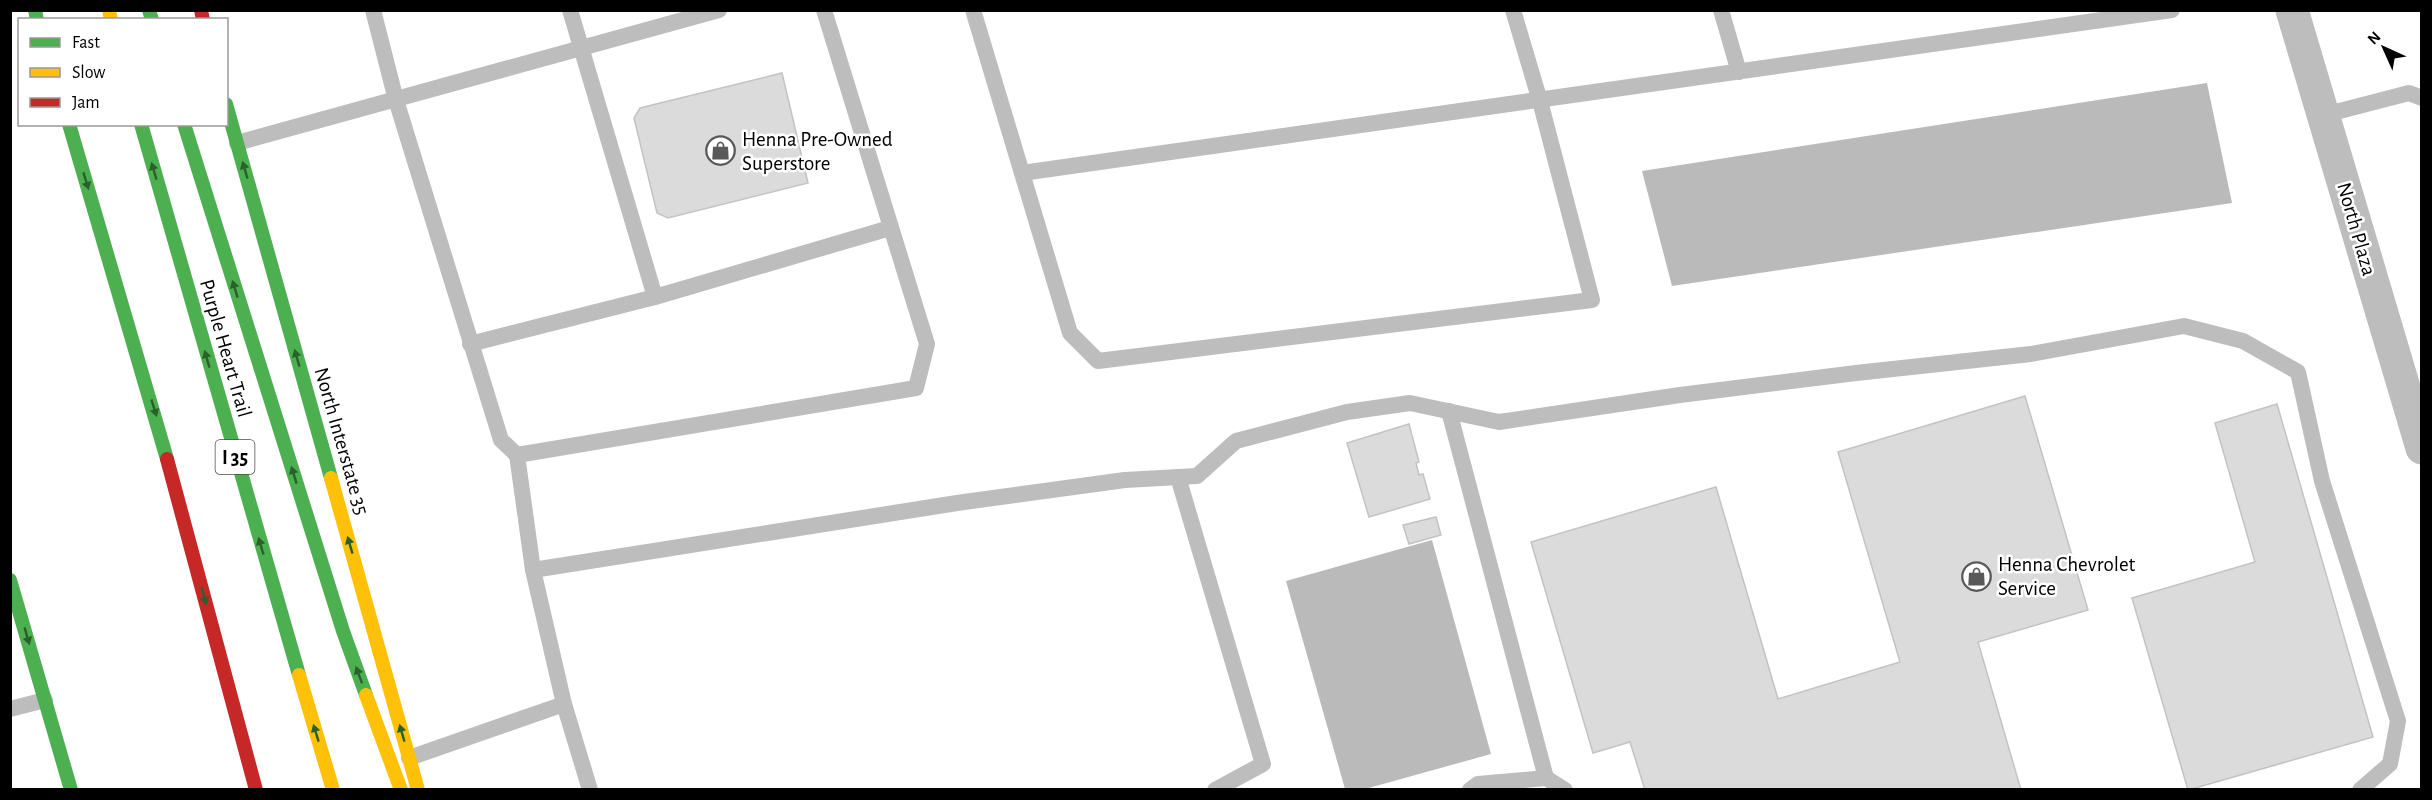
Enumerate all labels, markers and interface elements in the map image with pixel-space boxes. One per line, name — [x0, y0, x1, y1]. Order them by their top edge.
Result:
legend — [18, 18, 228, 126]
north arrow — [2354, 18, 2414, 78]
text: N — [2365, 29, 2384, 48]
text: Fast — [72, 34, 100, 52]
text: Slow — [72, 64, 105, 82]
text: Jam — [72, 94, 100, 112]
place label: Henna Pre-Owned Superstore — [742, 129, 893, 174]
shop icon: Henna Pre-Owned Superstore — [705, 135, 737, 167]
one-way arrow — [240, 161, 249, 179]
one-way arrow — [149, 162, 158, 180]
one-way arrow — [82, 172, 91, 190]
street label: North Plaza — [2333, 180, 2380, 278]
street label: Purple Heart Trail — [196, 277, 255, 420]
one-way arrow — [230, 280, 240, 298]
one-way arrow — [292, 348, 302, 367]
one-way arrow — [202, 350, 212, 368]
street label: North Interstate 35 — [310, 365, 373, 517]
one-way arrow — [150, 399, 159, 417]
road number: I 35 — [216, 440, 254, 474]
one-way arrow — [289, 466, 298, 484]
one-way arrow — [345, 536, 354, 554]
one-way arrow — [255, 537, 265, 556]
place label: Henna Chevrolet Service — [1998, 554, 2136, 599]
shop icon: Henna Chevrolet Service — [1961, 560, 1993, 592]
one-way arrow — [200, 587, 209, 605]
one-way arrow — [23, 627, 32, 645]
one-way arrow — [354, 666, 364, 684]
one-way arrow — [311, 724, 320, 742]
one-way arrow — [397, 724, 406, 742]

